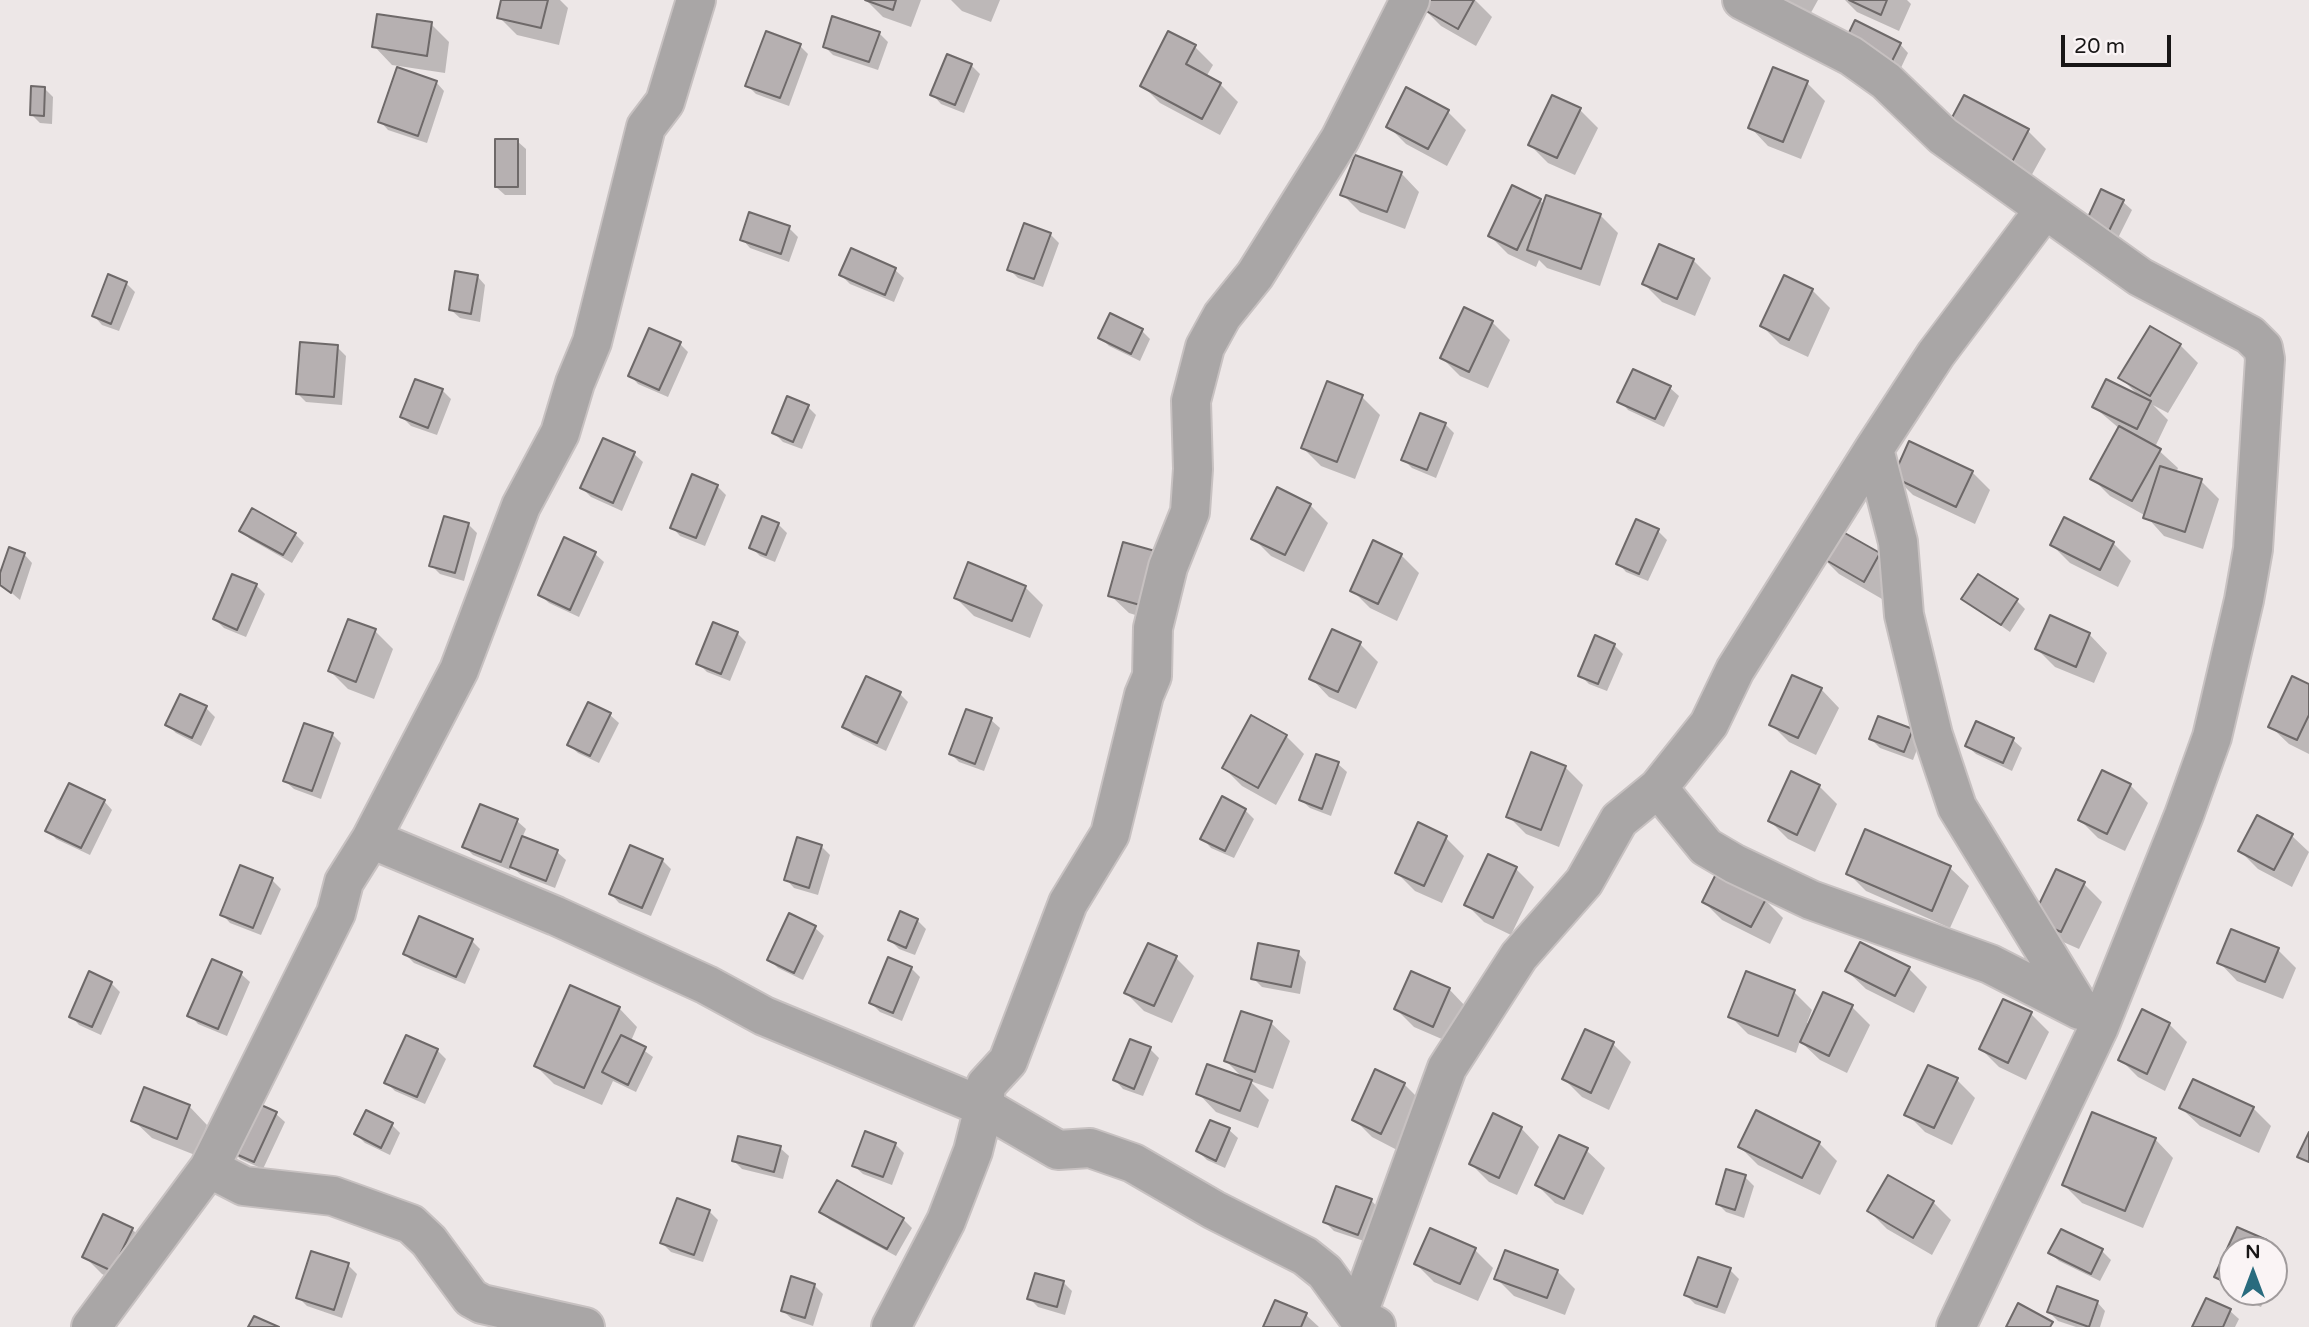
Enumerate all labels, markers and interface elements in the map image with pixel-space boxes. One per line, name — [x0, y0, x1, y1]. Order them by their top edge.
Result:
scale bar — [2064, 21, 2174, 65]
text: 20 m — [2074, 34, 2125, 59]
north arrow — [2218, 1236, 2288, 1306]
text: N — [2245, 1241, 2261, 1263]

